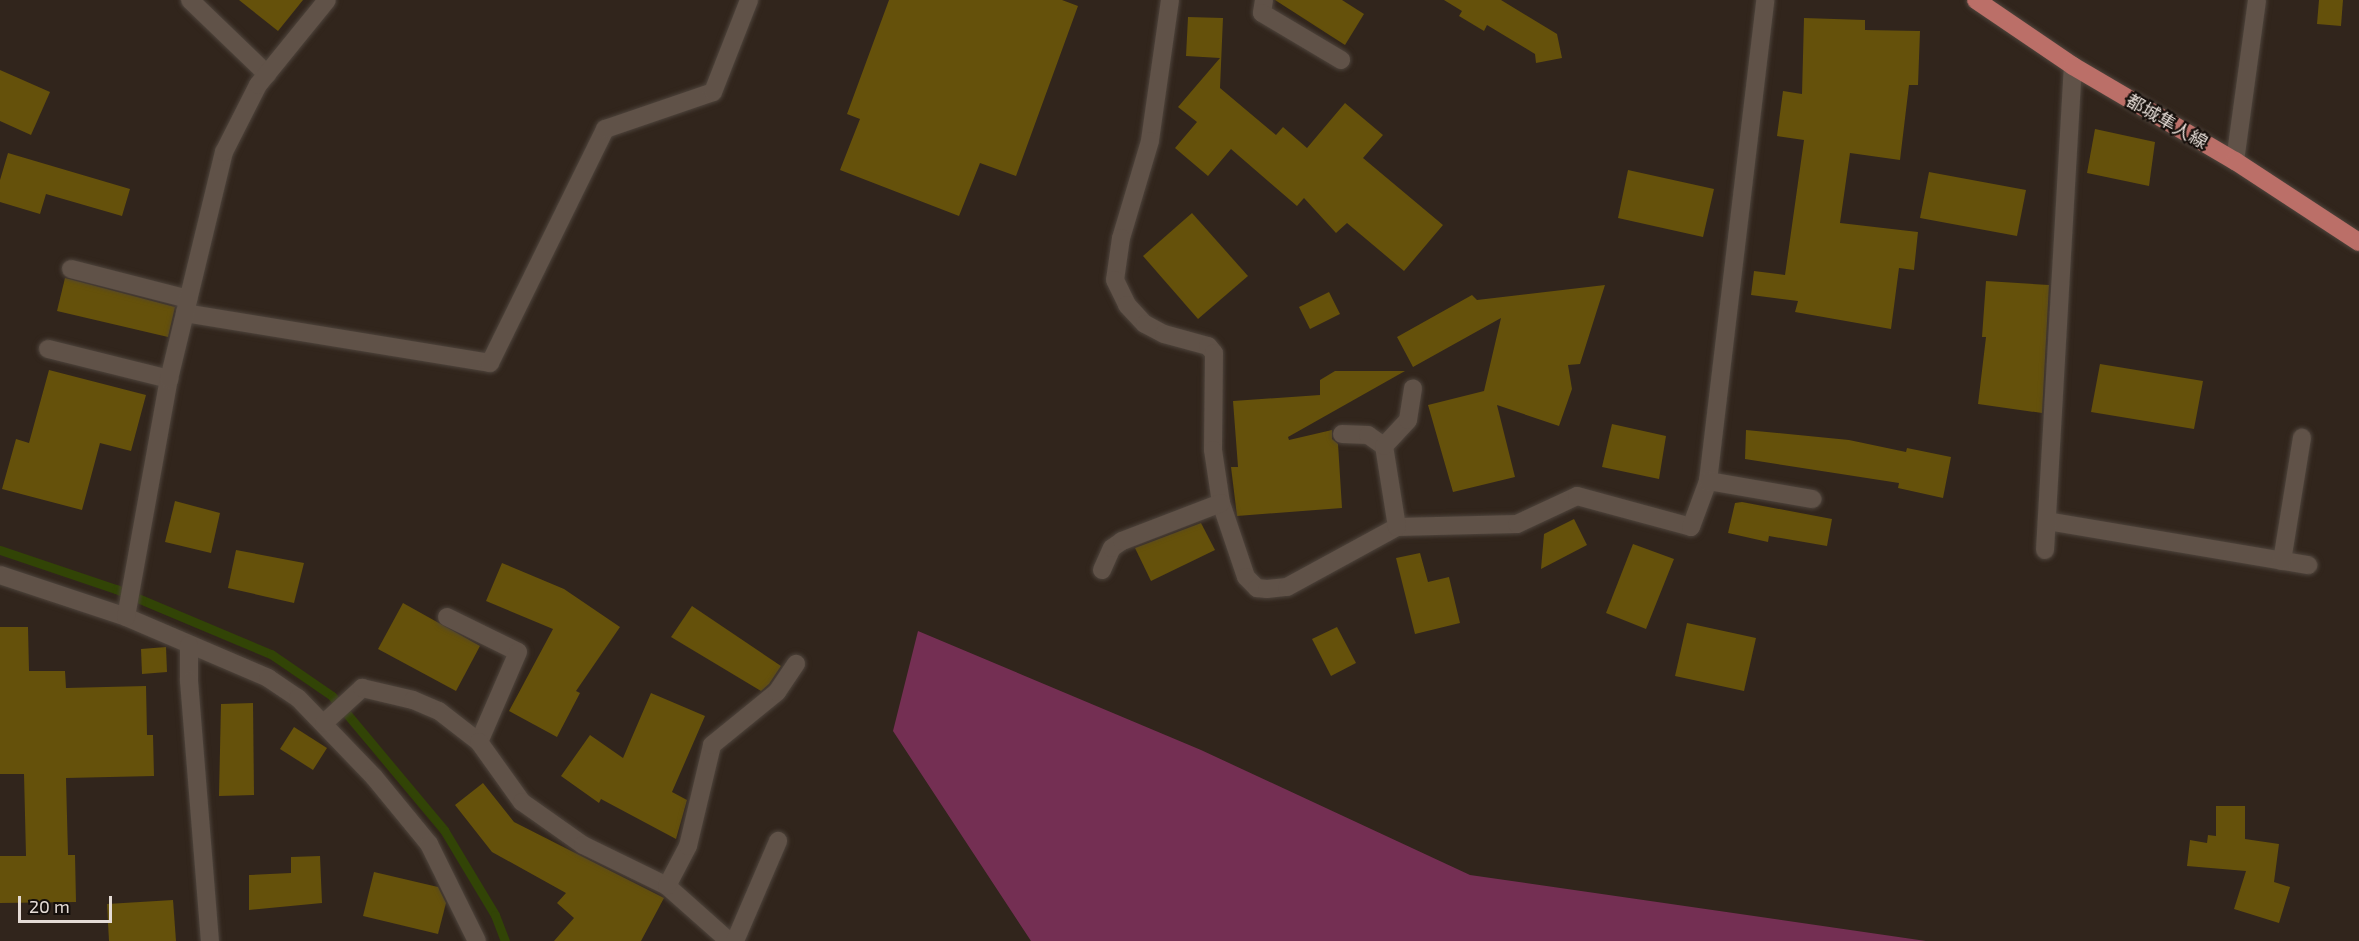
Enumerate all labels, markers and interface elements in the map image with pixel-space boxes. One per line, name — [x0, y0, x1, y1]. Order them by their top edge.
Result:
street label: 都城隼人線 — [2123, 89, 2211, 153]
scale bar — [21, 884, 116, 922]
text: 20 m — [29, 895, 70, 917]

